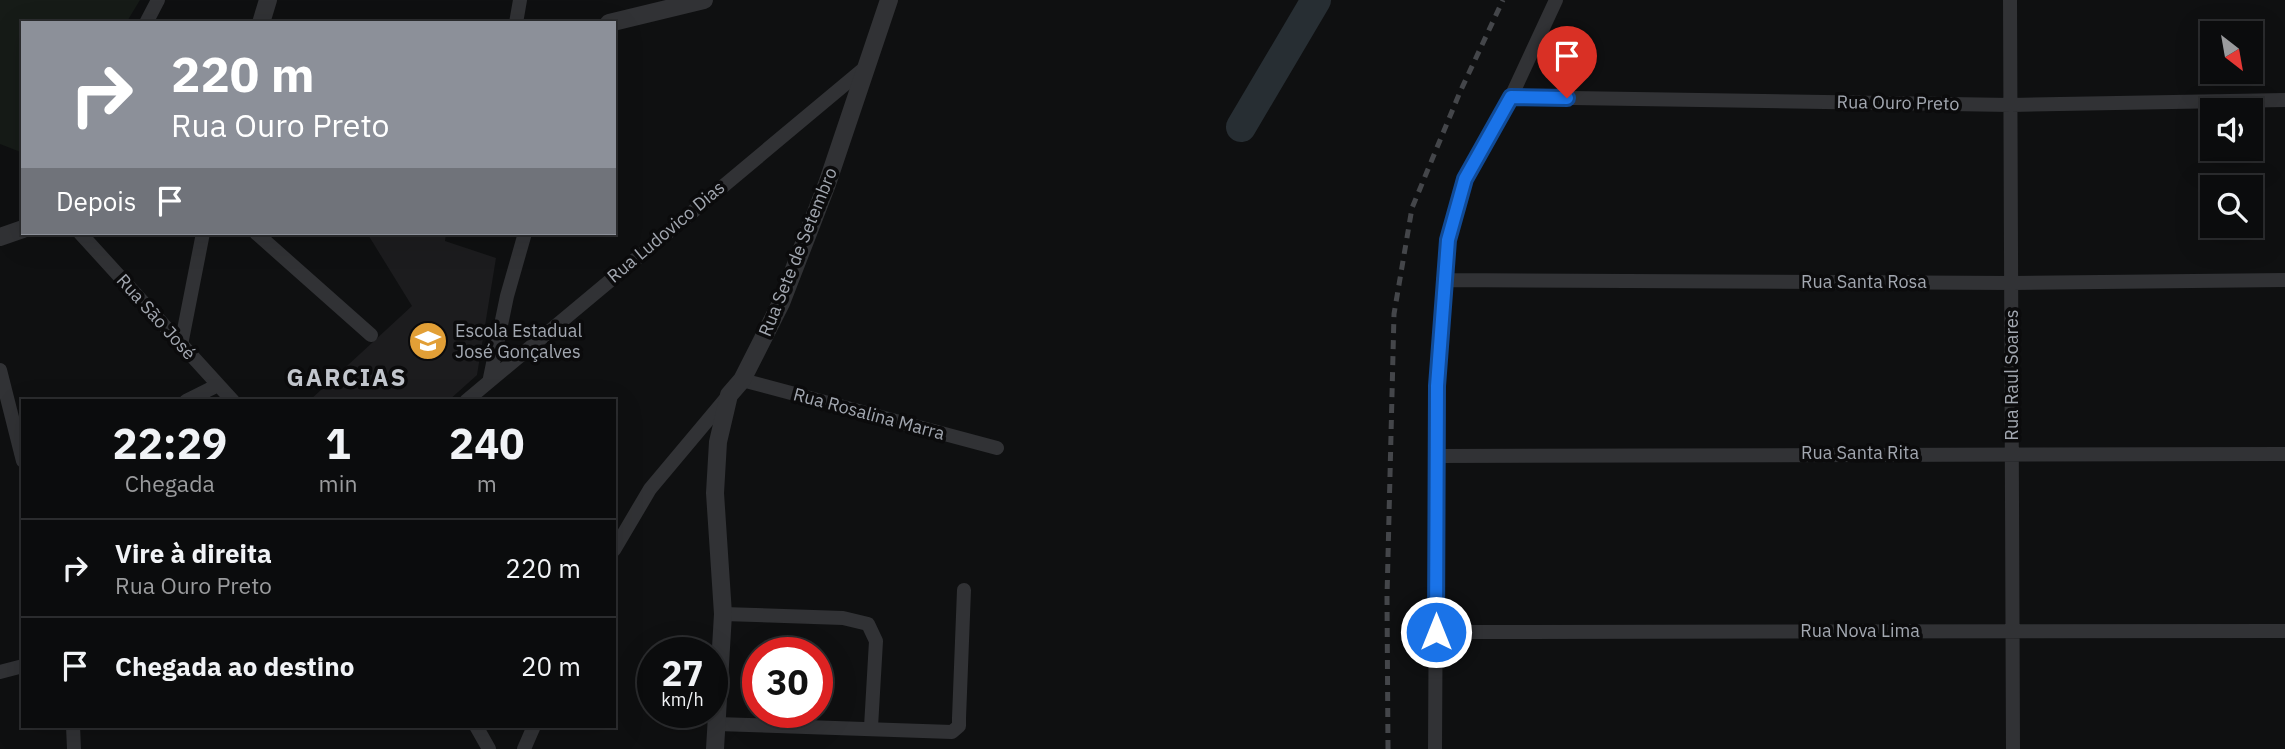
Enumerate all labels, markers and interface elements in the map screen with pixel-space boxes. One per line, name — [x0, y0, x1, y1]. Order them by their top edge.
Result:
north arrow — [2200, 21, 2263, 84]
map controls — [2200, 21, 2263, 238]
pin — [1537, 26, 1597, 98]
icon: arrive — [1548, 37, 1586, 75]
text: 220 m — [171, 42, 315, 105]
icon: right — [56, 49, 147, 140]
street label: Rua Ouro Preto — [1836, 90, 1960, 115]
button: sound — [2200, 98, 2263, 161]
text: Rua Ouro Preto — [171, 104, 389, 146]
street label: Rua Sete de Setembro — [753, 164, 842, 340]
button: search — [2200, 175, 2263, 238]
street label: Rua Ludovico Dias — [602, 176, 729, 288]
icon: arrive — [151, 182, 189, 220]
text: Depois — [56, 184, 137, 218]
street label: Rua São José — [112, 269, 201, 365]
street label: Rua Santa Rosa — [1801, 270, 1927, 293]
street label: Rua Raul Soares — [2000, 309, 2023, 441]
place label: Escola Estadual José Gonçalves — [455, 319, 582, 363]
school or university icon: Escola Estadual José Gonçalves — [407, 320, 449, 362]
district label: GARCIAS — [286, 361, 408, 393]
street label: Rua Rosalina Marra — [791, 382, 948, 445]
text: 22:29 — [112, 416, 227, 471]
text: 1 — [325, 416, 351, 471]
text: 240 — [449, 416, 525, 471]
street label: Rua Santa Rita — [1801, 441, 1919, 464]
text: Chegada — [125, 468, 215, 498]
text: min — [319, 468, 357, 498]
text: m — [477, 468, 497, 498]
text: Vire à direita — [115, 536, 272, 570]
icon: right — [56, 549, 94, 587]
text: 220 m — [505, 551, 581, 585]
text: Rua Ouro Preto — [115, 570, 272, 600]
position arrow — [1399, 595, 1473, 669]
street label: Rua Nova Lima — [1800, 619, 1920, 642]
speed limit sign: 30 — [742, 637, 833, 728]
icon: arrive — [56, 647, 94, 685]
text: Chegada ao destino — [115, 649, 354, 683]
text: 20 m — [521, 649, 581, 683]
text: 27 — [661, 650, 704, 696]
text: km/h — [661, 688, 704, 711]

